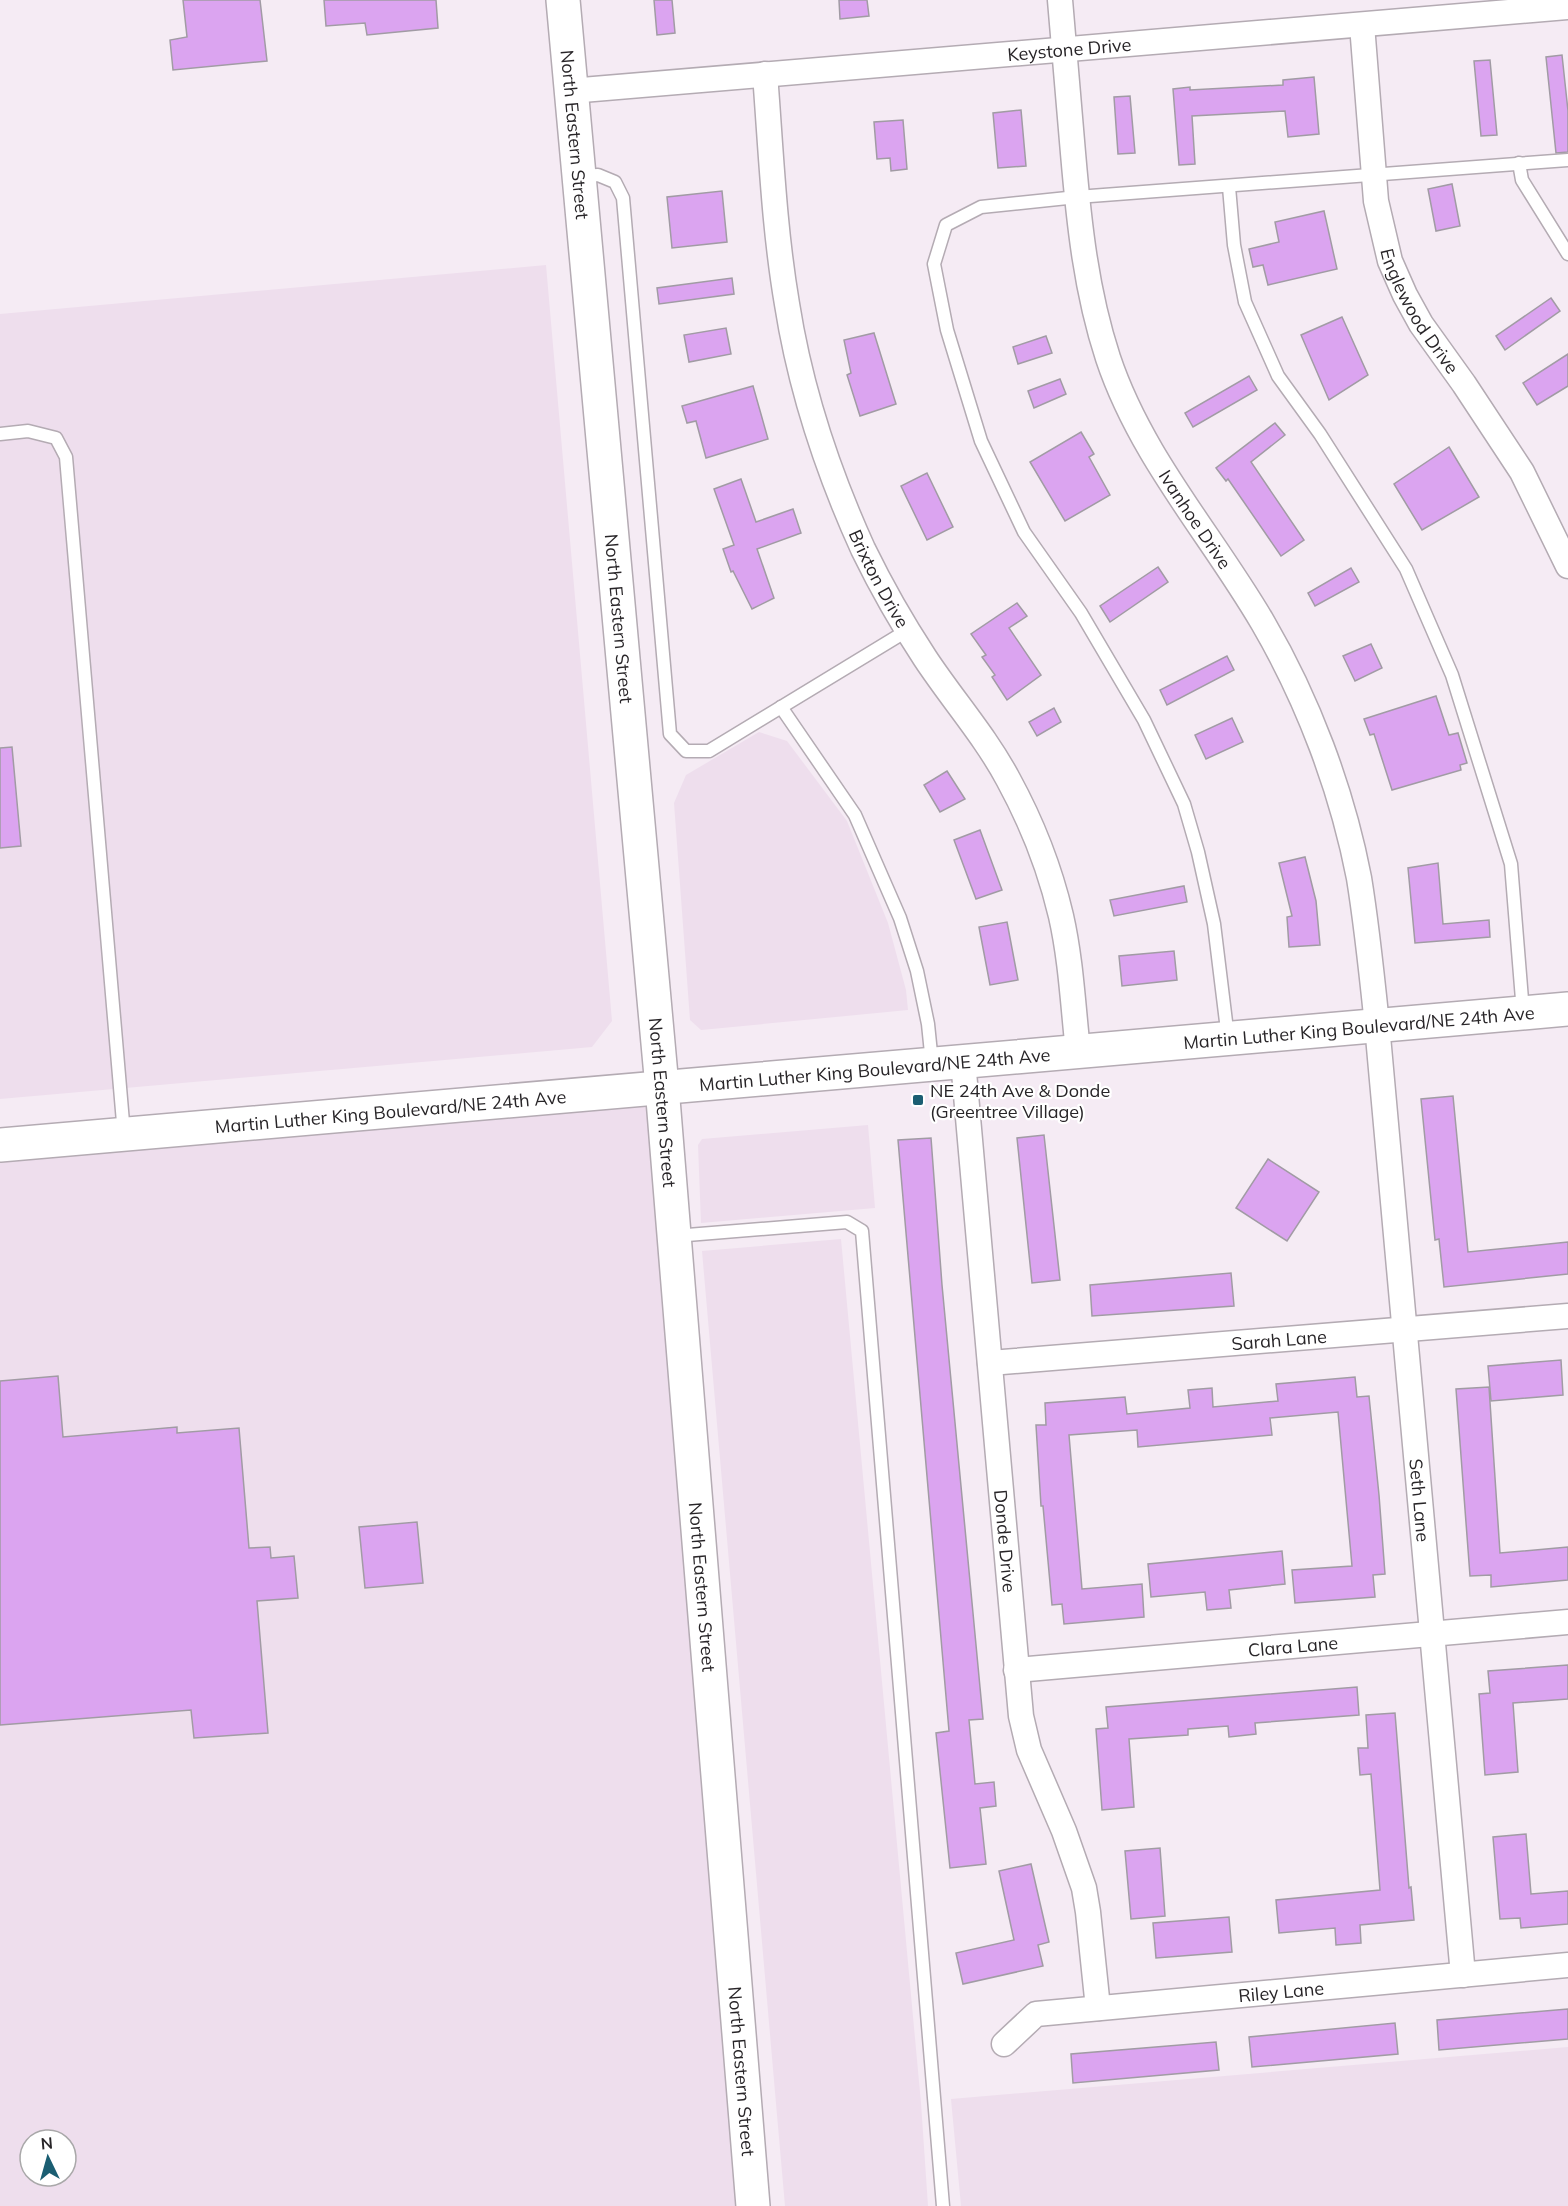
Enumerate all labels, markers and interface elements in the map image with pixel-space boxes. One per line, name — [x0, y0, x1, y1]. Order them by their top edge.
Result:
street label: Keystone Drive — [1006, 32, 1132, 66]
street label: North Eastern Street — [556, 49, 594, 220]
street label: Englewood Drive — [1376, 246, 1464, 378]
street label: Ivanhoe Drive — [1154, 465, 1237, 573]
street label: Brixton Drive — [844, 526, 915, 632]
street label: North Eastern Street — [600, 533, 638, 704]
street label: Martin Luther King Boulevard/NE 24th Ave — [1182, 1000, 1535, 1054]
street label: North Eastern Street — [644, 1017, 682, 1188]
street label: Martin Luther King Boulevard/NE 24th Ave — [698, 1042, 1051, 1096]
place label: NE 24th Ave & Donde (Greentree Village) — [930, 1079, 1110, 1123]
street label: Martin Luther King Boulevard/NE 24th Ave — [214, 1084, 567, 1138]
marker: NE 24th Ave & Donde (Greentree Village) — [911, 1093, 925, 1107]
street label: Sarah Lane — [1230, 1324, 1328, 1355]
street label: Seth Lane — [1405, 1458, 1435, 1543]
street label: Donde Drive — [990, 1489, 1022, 1594]
street label: North Eastern Street — [684, 1501, 721, 1673]
street label: Clara Lane — [1247, 1631, 1339, 1661]
street label: Riley Lane — [1237, 1976, 1325, 2007]
street label: North Eastern Street — [724, 1986, 760, 2157]
north arrow — [18, 2128, 78, 2188]
text: N — [40, 2133, 54, 2154]

